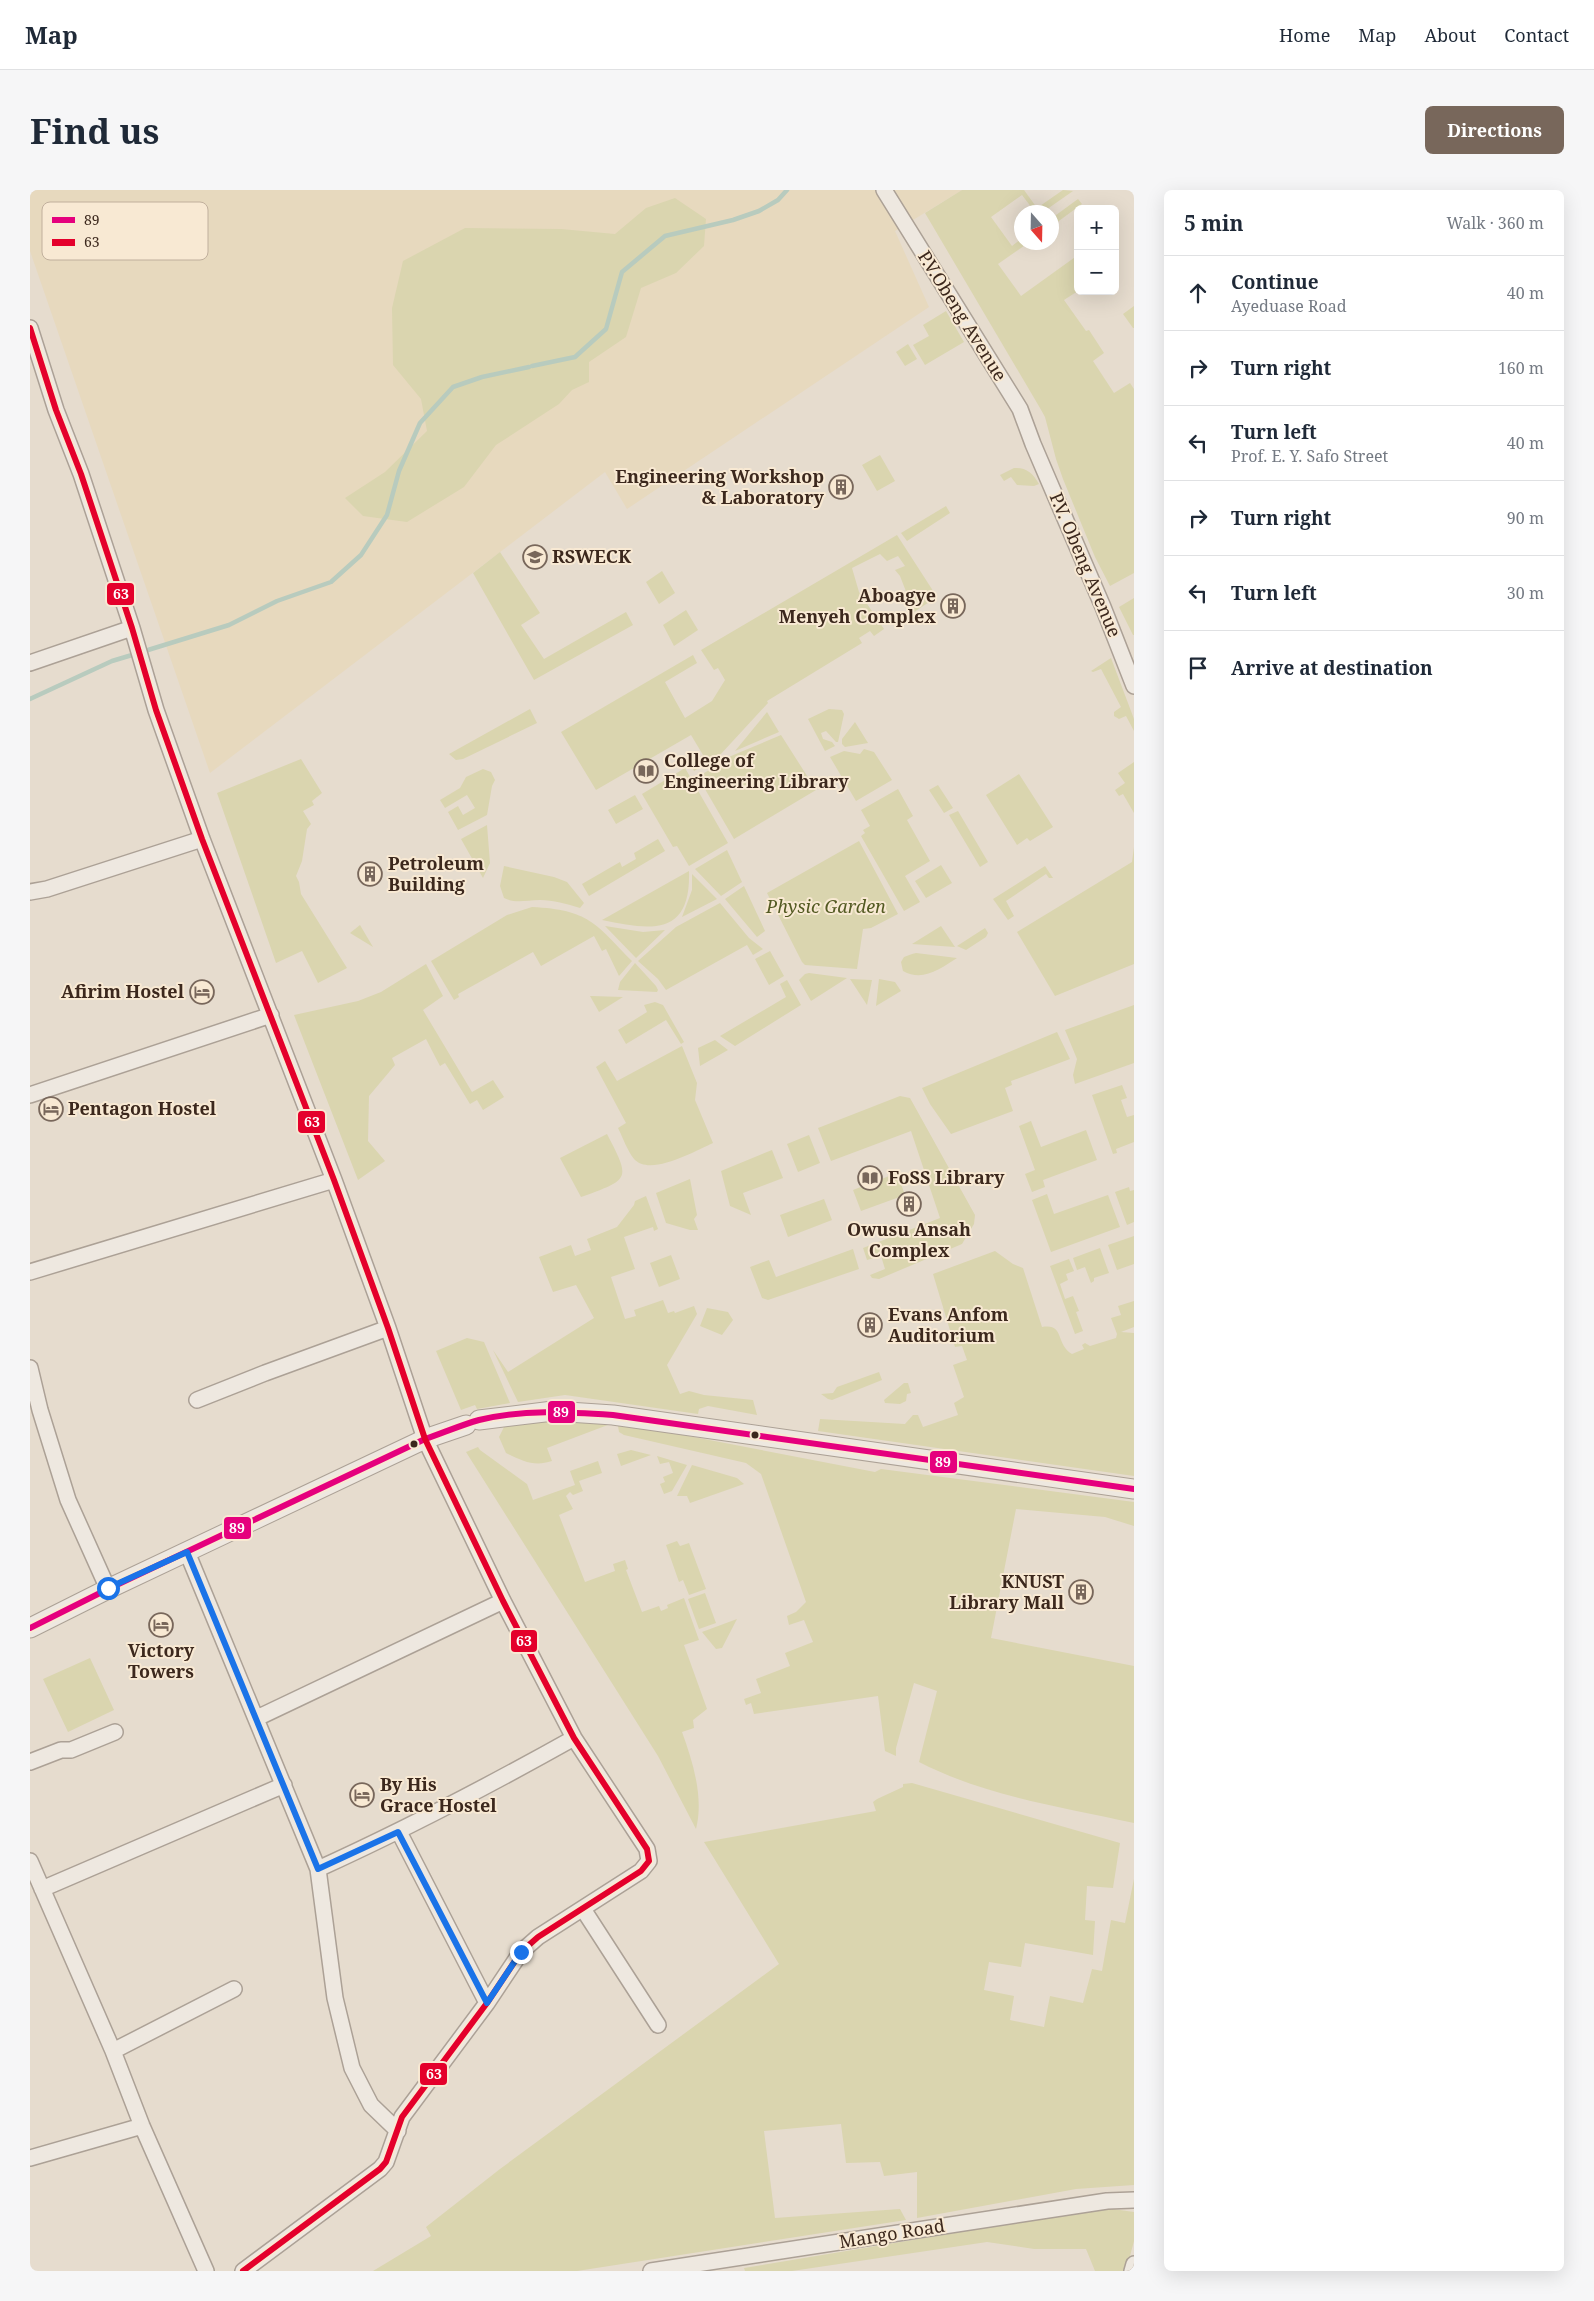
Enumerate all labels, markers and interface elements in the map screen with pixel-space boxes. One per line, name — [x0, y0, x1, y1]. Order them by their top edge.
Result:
text: Map — [25, 18, 78, 51]
text: Home — [1279, 23, 1330, 47]
text: Map — [1358, 23, 1396, 47]
text: About — [1424, 23, 1476, 47]
text: Contact — [1504, 23, 1569, 47]
button: Directions — [1425, 106, 1564, 154]
text: Find us — [30, 107, 159, 154]
legend — [42, 202, 208, 260]
north arrow — [1014, 205, 1059, 250]
map controls — [1074, 205, 1119, 295]
button: + — [1074, 205, 1119, 250]
text: 5 min — [1184, 209, 1243, 237]
text: 89 — [84, 210, 100, 229]
text: Walk · 360 m — [1447, 212, 1544, 234]
text: 63 — [84, 232, 100, 251]
street label: P.V.Obeng Avenue — [913, 246, 1013, 385]
button: − — [1074, 250, 1119, 295]
text: Continue — [1231, 269, 1319, 295]
icon: ahead — [1184, 279, 1212, 307]
text: 40 m — [1507, 282, 1544, 304]
text: Ayeduase Road — [1231, 295, 1347, 317]
icon: right — [1184, 354, 1212, 382]
text: Turn right — [1231, 355, 1331, 381]
text: 160 m — [1498, 357, 1544, 379]
text: Turn left — [1231, 419, 1317, 445]
icon: left — [1184, 429, 1212, 457]
text: 40 m — [1507, 432, 1544, 454]
text: Prof. E. Y. Safo Street — [1231, 445, 1388, 467]
place label: Engineering Workshop & Laboratory — [615, 464, 825, 509]
building icon: Engineering Workshop & Laboratory — [828, 474, 854, 500]
street label: P.V. Obeng Avenue — [1045, 489, 1127, 641]
icon: right — [1184, 504, 1212, 532]
text: Turn right — [1231, 505, 1331, 531]
text: 90 m — [1507, 507, 1544, 529]
school or university icon: RSWECK — [522, 544, 548, 570]
place label: RSWECK — [552, 544, 632, 568]
icon: left — [1184, 579, 1212, 607]
text: Turn left — [1231, 580, 1317, 606]
line badge: 63 — [106, 582, 135, 606]
text: 30 m — [1507, 582, 1544, 604]
place label: Aboagye Menyeh Complex — [779, 583, 936, 628]
text: 63 — [113, 584, 129, 603]
building icon: Aboagye Menyeh Complex — [940, 593, 966, 619]
icon: arrive — [1184, 654, 1212, 682]
text: Arrive at destination — [1231, 655, 1433, 681]
place label: College of Engineering Library — [664, 748, 849, 793]
library icon: College of Engineering Library — [633, 758, 659, 784]
place label: Petroleum Building — [388, 851, 484, 896]
building icon: Petroleum Building — [357, 861, 383, 887]
park label: Physic Garden — [765, 894, 886, 918]
place label: Afirim Hostel — [61, 979, 185, 1003]
hotel icon: Afirim Hostel — [189, 979, 215, 1005]
hotel icon: Pentagon Hostel — [38, 1096, 64, 1122]
place label: Pentagon Hostel — [68, 1096, 217, 1120]
line badge: 63 — [297, 1110, 326, 1134]
text: 63 — [304, 1112, 320, 1131]
library icon: FoSS Library — [857, 1165, 883, 1191]
place label: FoSS Library — [888, 1165, 1005, 1189]
building icon: Owusu Ansah Complex — [896, 1191, 922, 1217]
place label: Owusu Ansah Complex — [847, 1217, 971, 1262]
place label: Evans Anfom Auditorium — [888, 1302, 1009, 1347]
building icon: Evans Anfom Auditorium — [857, 1312, 883, 1338]
line badge: 89 — [547, 1400, 576, 1424]
text: 89 — [553, 1402, 569, 1421]
unlabelled marker — [750, 1430, 760, 1440]
unlabelled marker — [409, 1439, 419, 1449]
line badge: 89 — [929, 1450, 958, 1474]
text: 89 — [935, 1452, 951, 1471]
line badge: 89 — [223, 1516, 252, 1540]
text: 89 — [229, 1518, 245, 1537]
place label: KNUST Library Mall — [949, 1569, 1065, 1614]
route start — [97, 1577, 120, 1600]
building icon: KNUST Library Mall — [1068, 1579, 1094, 1605]
hotel icon: Victory Towers — [148, 1612, 174, 1638]
line badge: 63 — [510, 1629, 538, 1653]
text: 63 — [516, 1631, 532, 1650]
place label: Victory Towers — [128, 1638, 195, 1683]
place label: By His Grace Hostel — [380, 1772, 497, 1817]
hotel icon: By His Grace Hostel — [349, 1782, 375, 1808]
route end — [510, 1941, 533, 1964]
line badge: 63 — [419, 2062, 448, 2086]
text: 63 — [426, 2064, 442, 2083]
street label: Mango Road — [837, 2213, 946, 2253]

